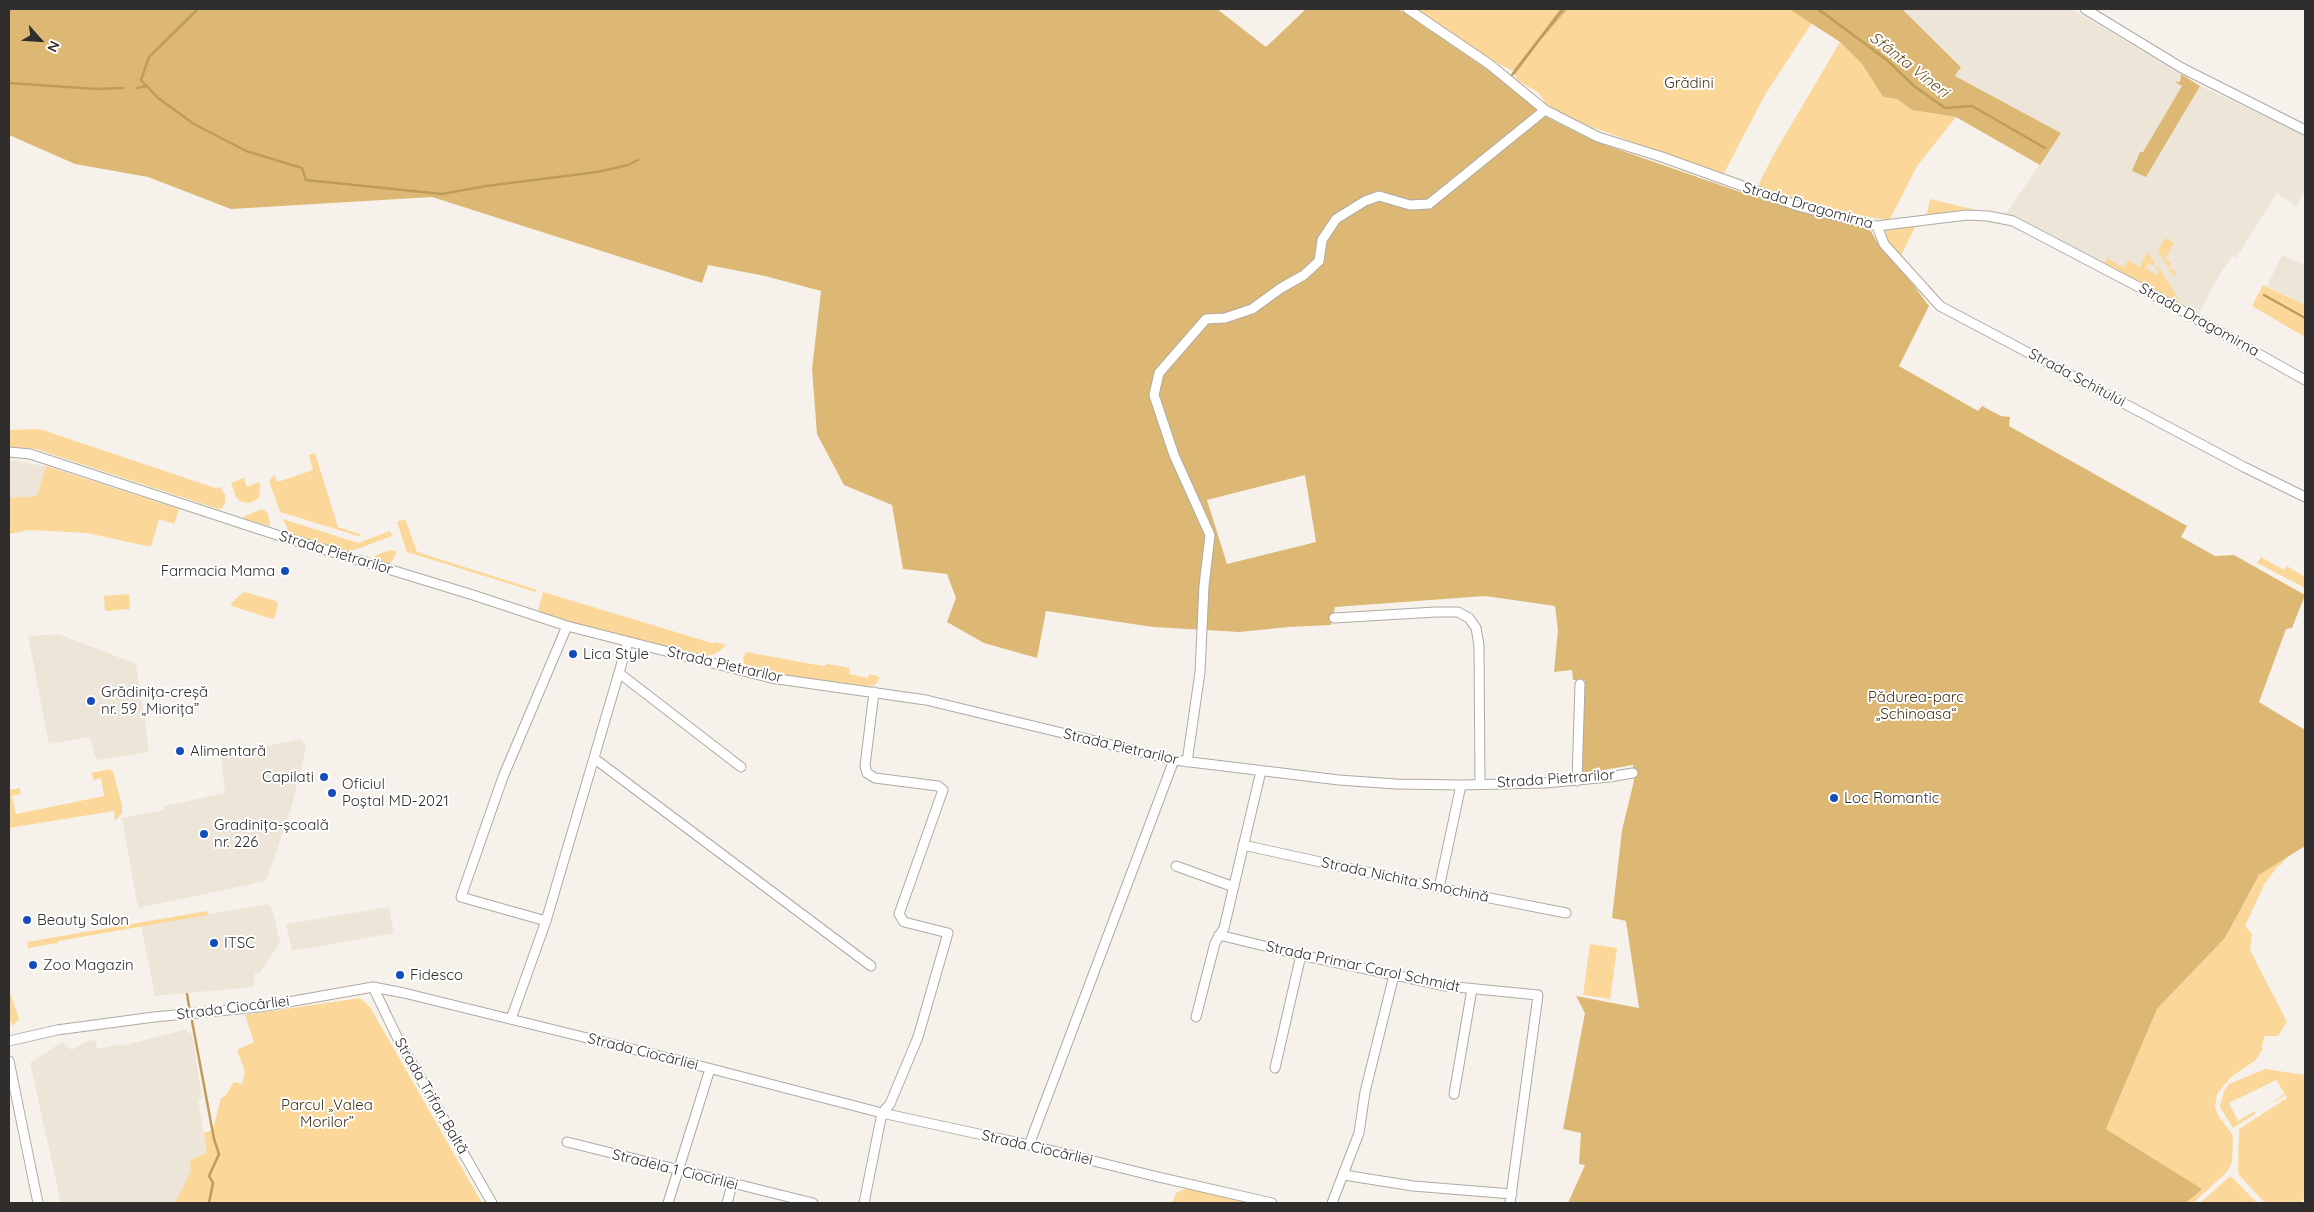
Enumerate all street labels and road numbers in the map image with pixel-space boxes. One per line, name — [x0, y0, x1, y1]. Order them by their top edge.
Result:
street label: Strada Dragomirna — [1741, 179, 1875, 233]
street label: Strada Dragomirna — [2136, 280, 2262, 360]
street label: Strada Schitului — [2025, 345, 2129, 411]
street label: Strada Pietrarilor — [277, 527, 395, 579]
street label: Strada Pietrarilor — [665, 643, 785, 687]
street label: Strada Pietrarilor — [1061, 725, 1181, 769]
street label: Strada Pietrarilor — [1497, 766, 1615, 792]
street label: Strada Nichita Smochină — [1320, 853, 1490, 907]
street label: Strada Primar Carol Schmidt — [1264, 938, 1462, 996]
street label: Strada Ciocârliei — [176, 992, 290, 1024]
street label: Strada Ciocârliei — [586, 1030, 700, 1074]
street label: Strada Trifan Baltă — [390, 1035, 472, 1157]
street label: Strada Ciocârliei — [980, 1126, 1094, 1170]
street label: Stradela 1 Ciocîrliei — [610, 1146, 740, 1194]

